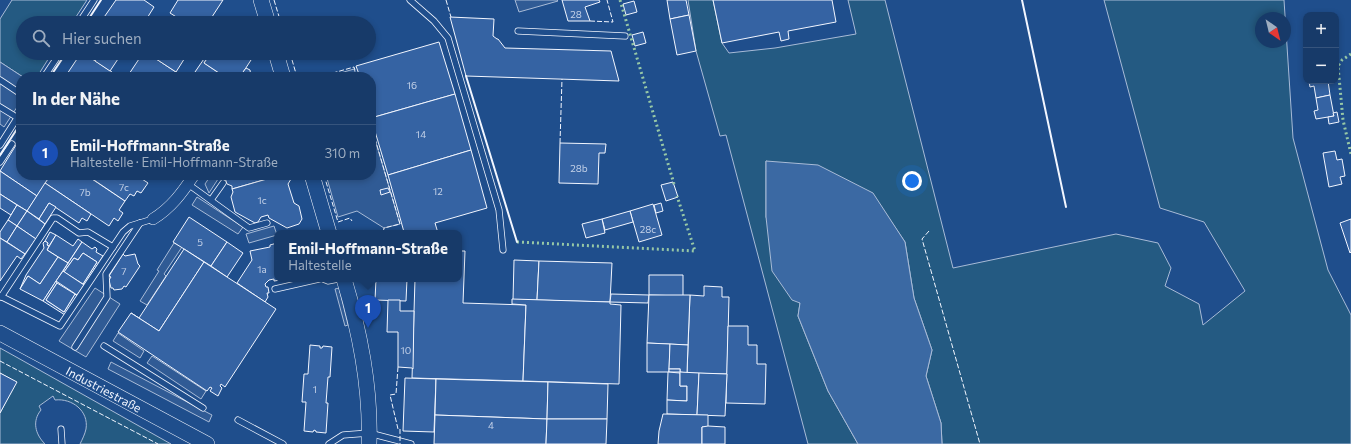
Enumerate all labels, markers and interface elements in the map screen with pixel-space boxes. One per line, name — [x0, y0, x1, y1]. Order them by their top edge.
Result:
house number: 28 — [570, 8, 582, 20]
north arrow — [1255, 12, 1291, 48]
map controls — [1303, 12, 1339, 84]
button: + — [1303, 12, 1339, 48]
search box — [16, 16, 376, 60]
icon: search — [30, 27, 52, 49]
text: Hier suchen — [62, 29, 142, 47]
button: − — [1303, 48, 1339, 84]
house number: 16 — [407, 79, 417, 91]
text: In der Nähe — [32, 88, 120, 109]
house number: 14 — [416, 128, 426, 140]
text: Emil-Hoffmann-Straße — [70, 136, 230, 154]
text: 1 — [42, 145, 48, 161]
text: 310 m — [325, 145, 360, 161]
text: Haltestelle · Emil-Hoffmann-Straße — [70, 154, 278, 170]
house number: 28b — [570, 162, 588, 174]
your location — [902, 171, 922, 191]
house number: 7c — [119, 181, 129, 193]
house number: 12 — [433, 185, 443, 197]
house number: 7b — [79, 186, 91, 198]
house number: 1c — [257, 194, 267, 206]
house number: 28c — [640, 223, 656, 235]
popup — [274, 230, 462, 282]
house number: 5 — [197, 236, 203, 248]
text: Emil-Hoffmann-Straße — [288, 239, 448, 257]
text: Haltestelle — [288, 257, 352, 273]
house number: 1a — [257, 263, 267, 275]
house number: 7 — [121, 265, 127, 277]
pin: 1 — [355, 295, 381, 328]
house number: 10 — [401, 344, 411, 356]
street label: Industriestraße — [64, 363, 144, 415]
house number: 1 — [313, 383, 317, 395]
house number: 4 — [488, 419, 494, 431]

